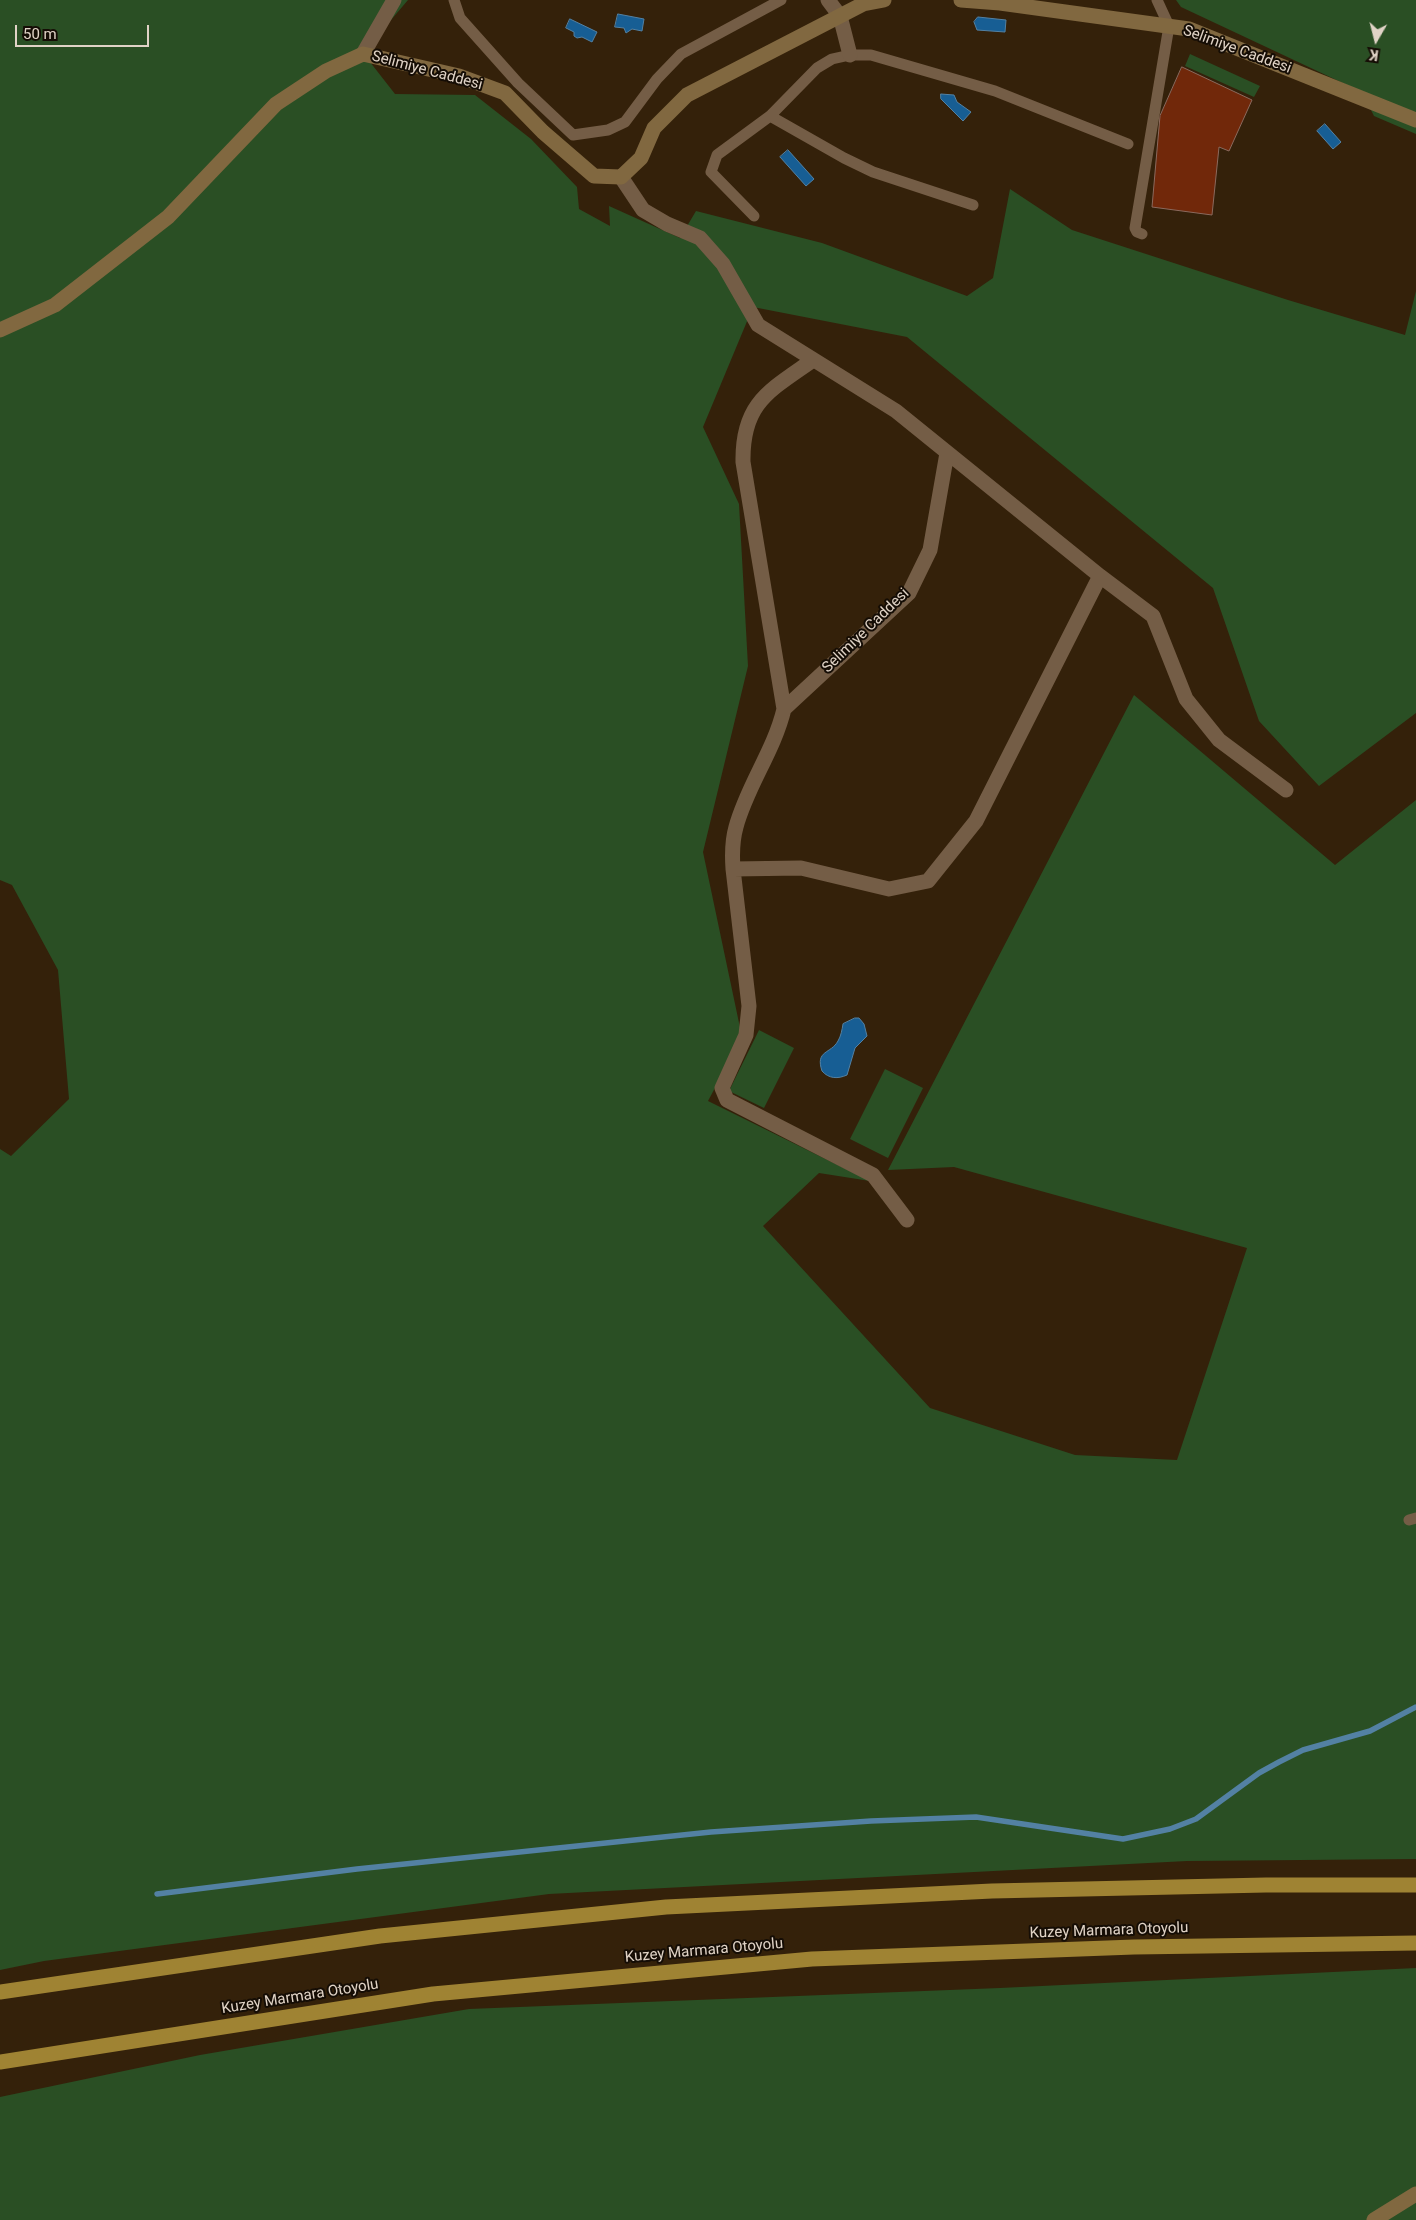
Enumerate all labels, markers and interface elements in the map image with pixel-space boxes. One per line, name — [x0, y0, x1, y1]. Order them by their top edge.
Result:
scale bar — [18, 15, 151, 47]
north arrow — [1351, 15, 1401, 65]
street label: Selimiye Caddesi — [1180, 22, 1294, 78]
text: 50 m — [23, 25, 57, 43]
text: K — [1368, 46, 1379, 63]
street label: Selimiye Caddesi — [370, 48, 484, 94]
street label: Selimiye Caddesi — [819, 585, 913, 677]
street label: Kuzey Marmara Otoyolu — [1029, 1919, 1189, 1943]
street label: Kuzey Marmara Otoyolu — [624, 1935, 784, 1967]
street label: Kuzey Marmara Otoyolu — [220, 1976, 380, 2018]

